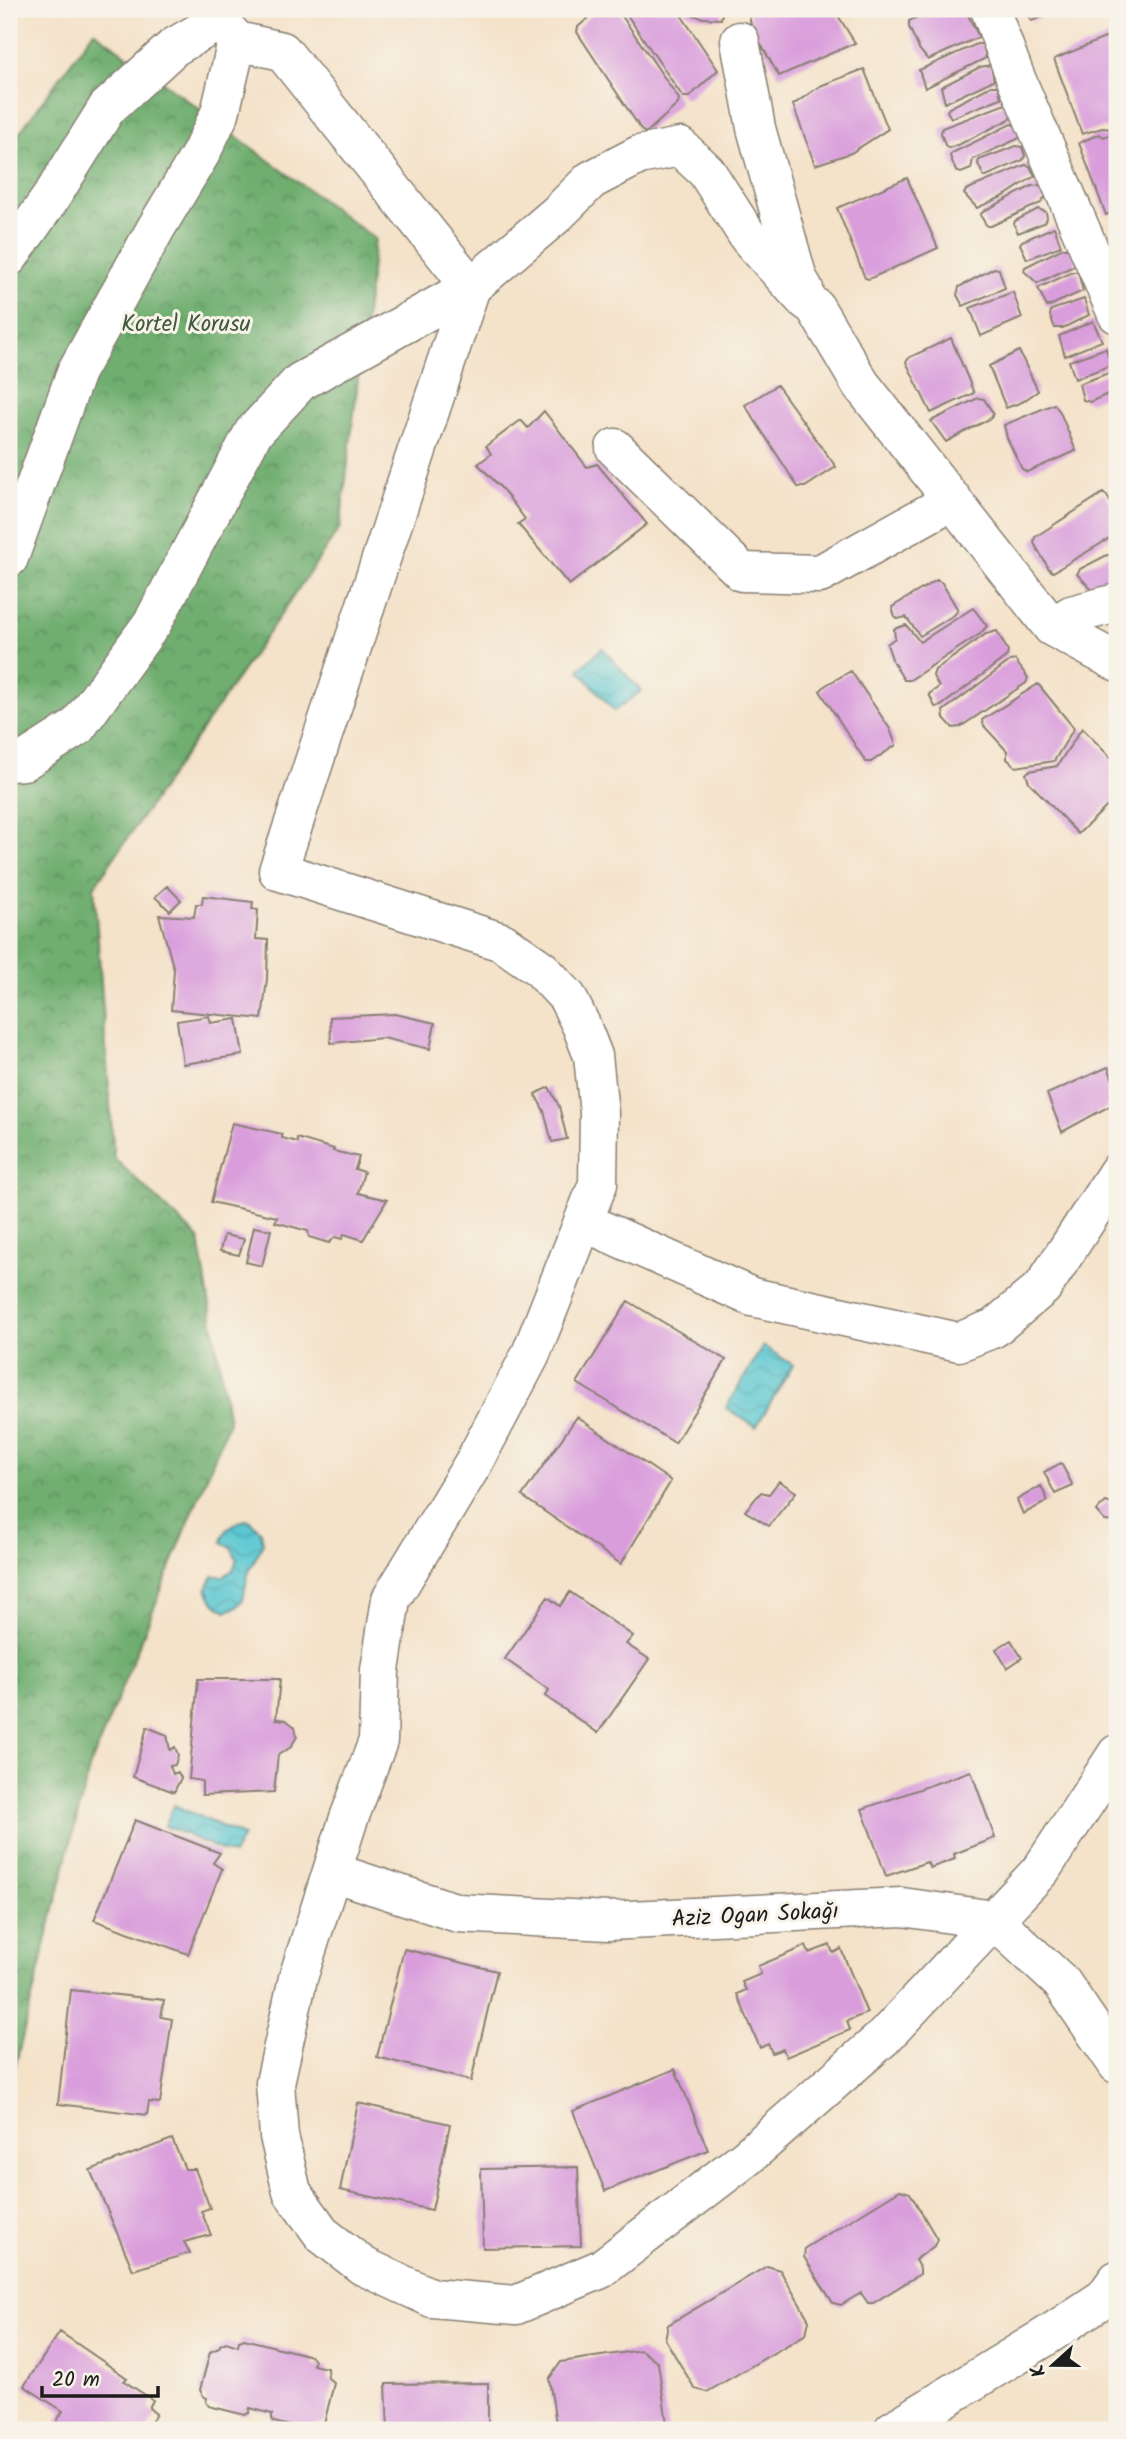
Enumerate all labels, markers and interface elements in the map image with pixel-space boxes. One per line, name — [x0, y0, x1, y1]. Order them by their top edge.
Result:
park label: Kortel Korusu — [121, 307, 251, 343]
street label: Aziz Ogan Sokağı — [671, 1894, 840, 1938]
north arrow — [1018, 2330, 1088, 2400]
scale bar — [42, 2355, 158, 2399]
text: K — [1023, 2360, 1055, 2381]
text: 20 m — [52, 2364, 100, 2397]

